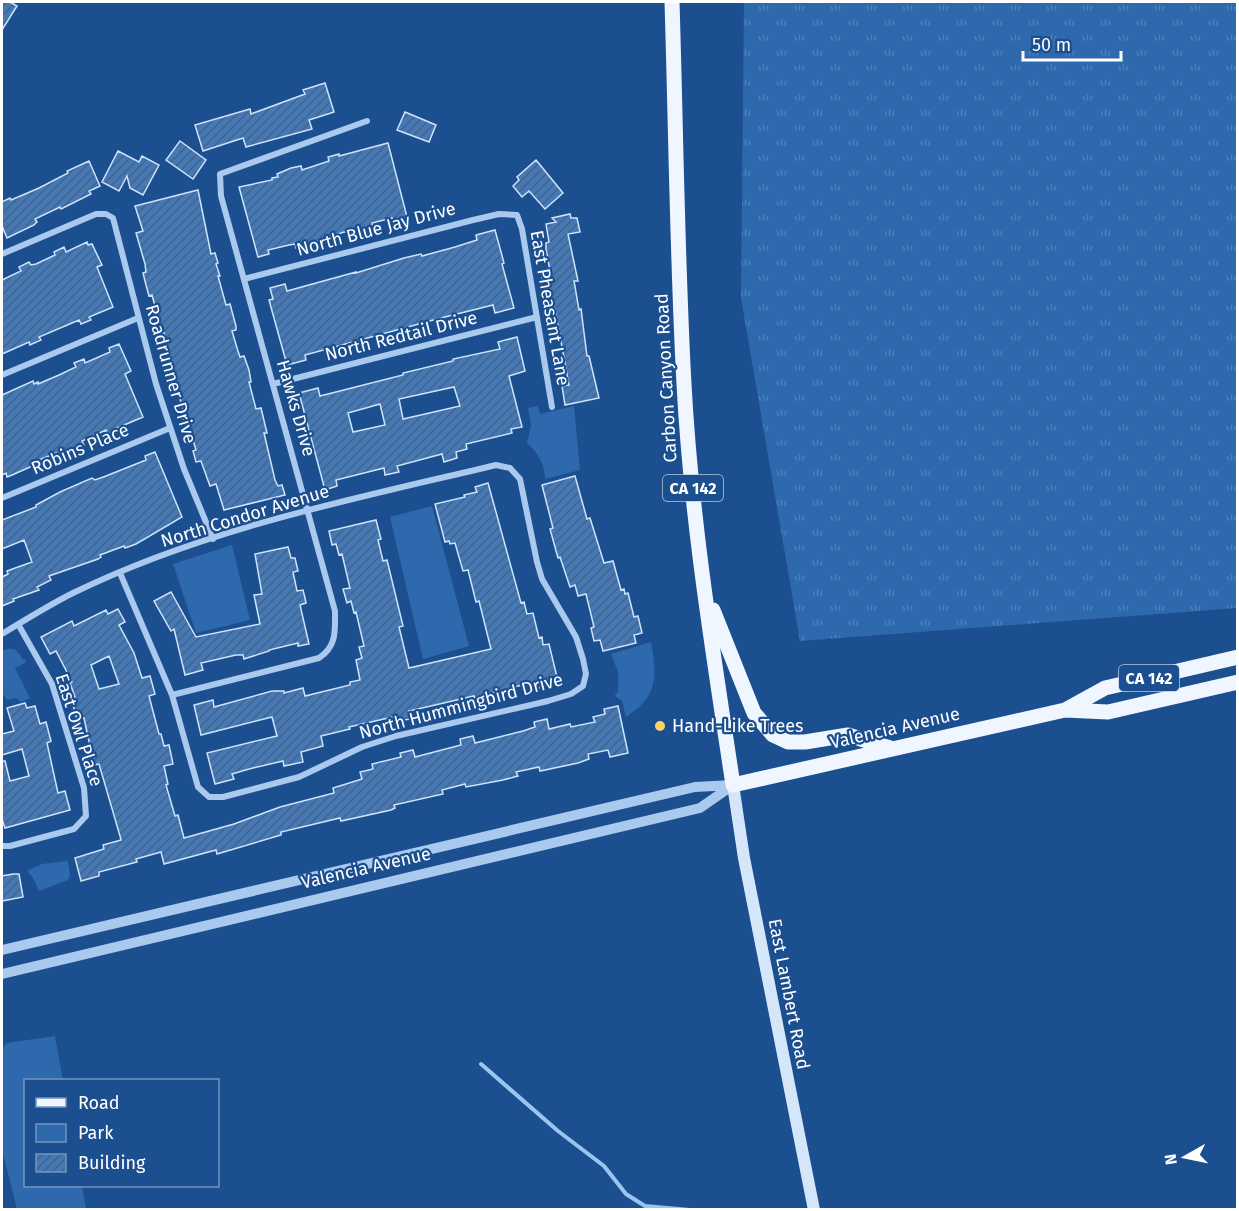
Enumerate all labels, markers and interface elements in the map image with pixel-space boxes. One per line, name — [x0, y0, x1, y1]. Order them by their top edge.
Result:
scale bar — [1023, 24, 1120, 62]
text: 50 m — [1032, 34, 1071, 56]
street label: North Blue Jay Drive — [294, 197, 458, 261]
street label: East Pheasant Lane — [526, 229, 574, 387]
street label: Carbon Canyon Road — [651, 293, 681, 463]
street label: Roadrunner Drive — [141, 302, 201, 446]
street label: North Redtail Drive — [323, 306, 479, 366]
street label: Hawks Drive — [272, 357, 320, 459]
street label: Robins Place — [28, 419, 132, 479]
road number: CA 142 — [663, 475, 723, 501]
street label: North Condor Avenue — [158, 480, 332, 552]
road number: CA 142 — [1119, 665, 1179, 691]
street label: North Hummingbird Drive — [357, 668, 565, 744]
street label: East Owl Place — [50, 671, 108, 789]
street label: Valencia Avenue — [828, 702, 962, 754]
place label: Hand-Like Trees — [672, 715, 803, 737]
marker: Hand-Like Trees — [653, 719, 667, 733]
street label: Valencia Avenue — [299, 842, 433, 894]
street label: East Lambert Road — [764, 917, 814, 1071]
legend — [24, 1079, 219, 1187]
text: Road — [78, 1092, 120, 1114]
text: Park — [78, 1122, 114, 1144]
north arrow — [1155, 1127, 1215, 1187]
text: Building — [78, 1152, 146, 1174]
text: N — [1160, 1153, 1181, 1166]

